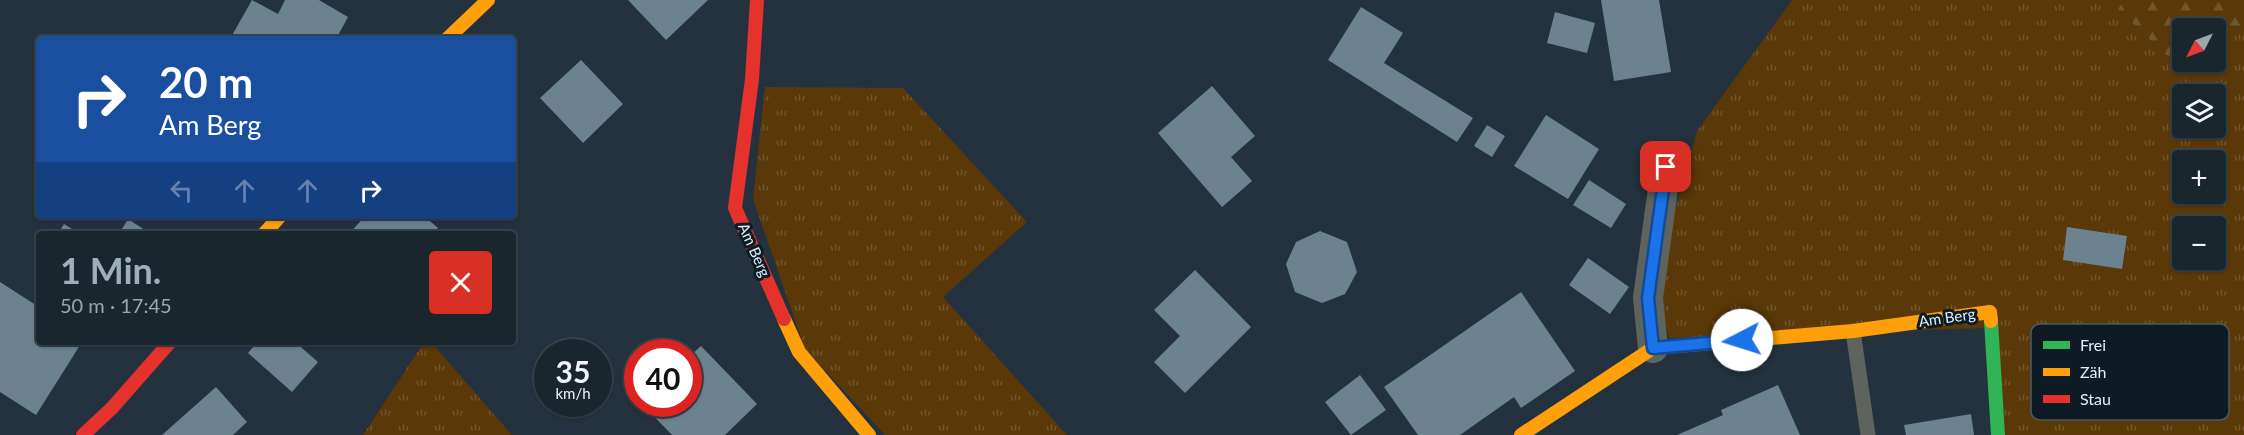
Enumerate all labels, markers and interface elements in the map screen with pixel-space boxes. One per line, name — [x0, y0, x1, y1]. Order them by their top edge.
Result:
north arrow — [2172, 18, 2226, 72]
map controls — [2172, 18, 2226, 270]
text: 20 m — [159, 57, 253, 107]
icon: right — [60, 60, 138, 138]
button: layers — [2172, 84, 2226, 138]
text: Am Berg — [159, 108, 261, 141]
pin — [1640, 141, 1691, 192]
icon: arrive — [1649, 150, 1682, 183]
button: + — [2172, 150, 2226, 204]
icon: left — [165, 174, 198, 207]
icon: ahead — [228, 174, 261, 207]
icon: ahead — [291, 174, 324, 207]
icon: right — [354, 174, 387, 207]
button: − — [2172, 216, 2226, 270]
street label: Am Berg — [735, 220, 775, 279]
text: 1 Min. — [60, 248, 161, 292]
button: close — [429, 251, 492, 314]
text: 50 m · 17:45 — [60, 293, 172, 317]
street label: Am Berg — [1917, 304, 1976, 330]
position arrow — [1710, 308, 1774, 372]
legend — [2031, 324, 2229, 420]
text: Frei — [2080, 335, 2106, 354]
speed limit sign: 40 — [624, 339, 702, 417]
text: 35 — [556, 353, 590, 389]
text: Zäh — [2080, 362, 2106, 381]
text: km/h — [555, 384, 591, 402]
text: Stau — [2080, 389, 2111, 408]

